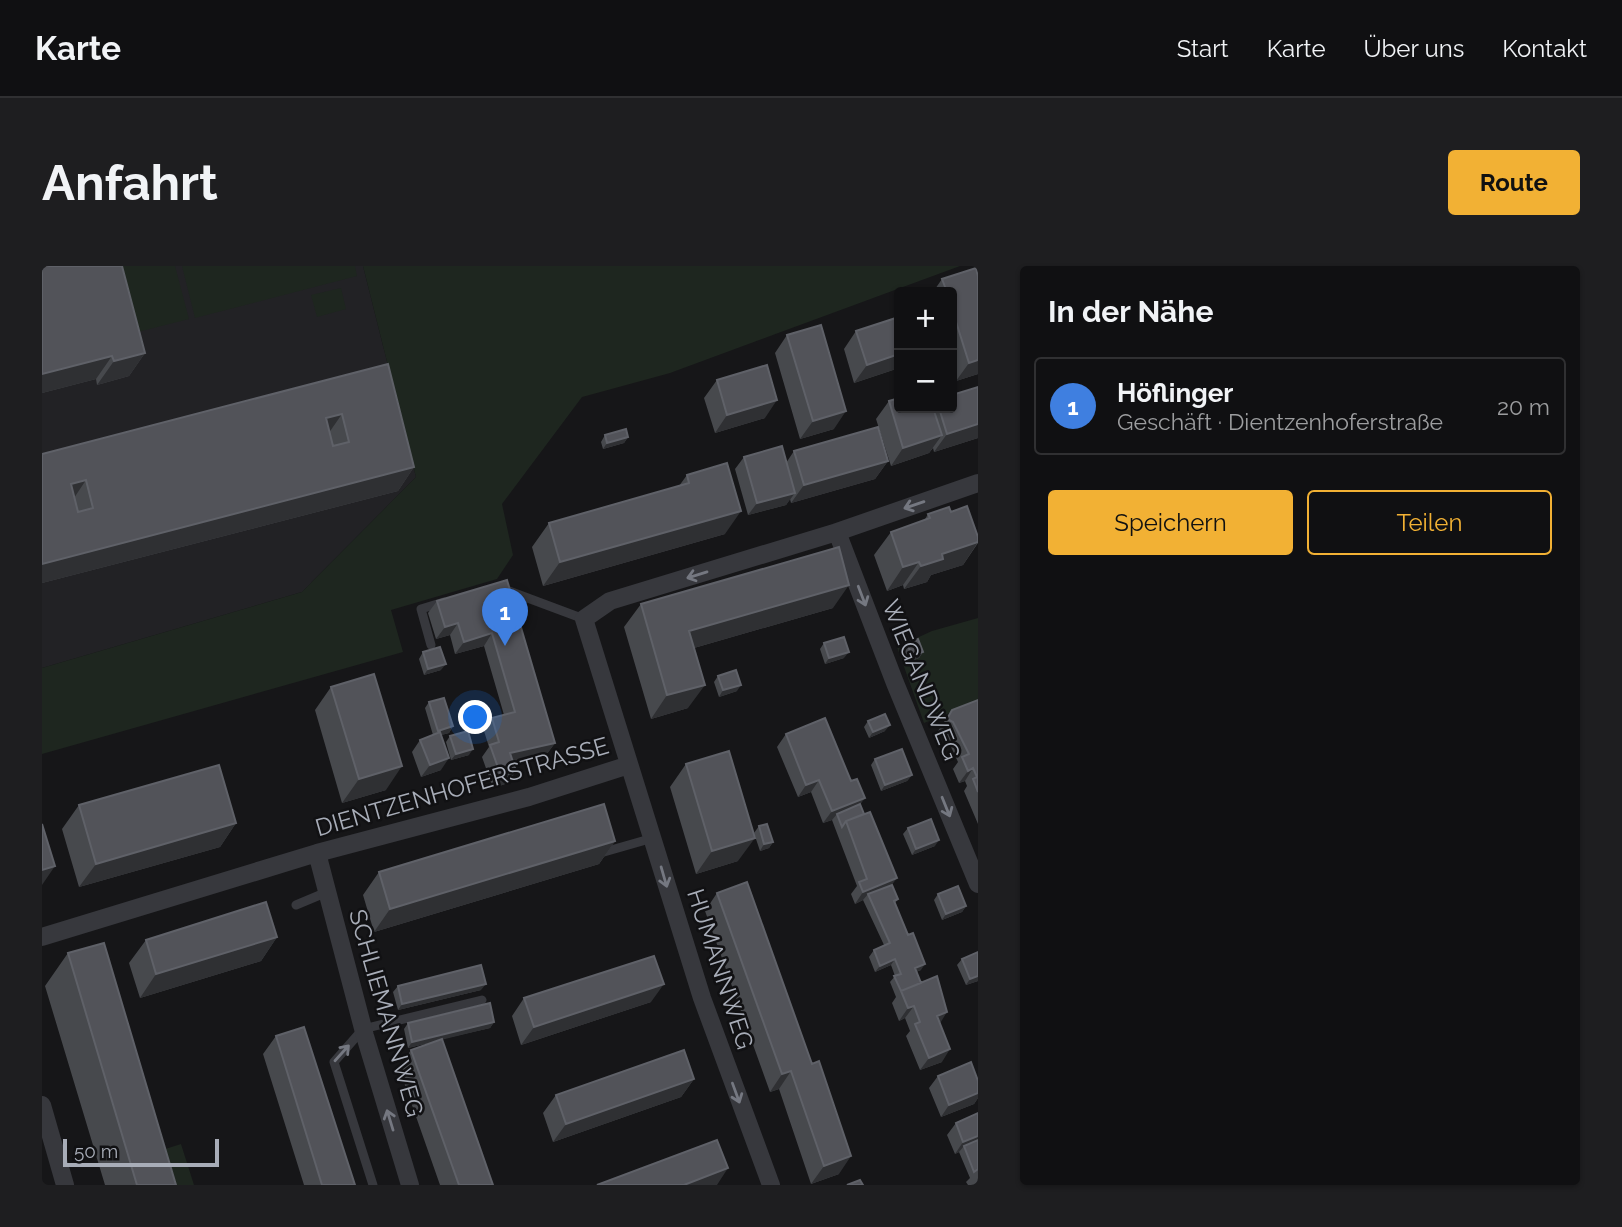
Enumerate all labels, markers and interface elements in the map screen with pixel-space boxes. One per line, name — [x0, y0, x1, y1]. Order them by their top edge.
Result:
text: Karte — [35, 29, 121, 68]
text: Start — [1177, 34, 1229, 63]
text: Karte — [1267, 34, 1326, 63]
text: Über uns — [1364, 34, 1464, 63]
text: Kontakt — [1502, 34, 1587, 63]
button: Route — [1448, 150, 1580, 215]
text: Anfahrt — [42, 154, 218, 211]
map controls — [894, 287, 957, 413]
button: + — [894, 287, 957, 350]
text: In der Nähe — [1048, 294, 1213, 329]
button: − — [894, 350, 957, 413]
text: Höflinger — [1117, 378, 1233, 408]
text: 1 — [1067, 393, 1079, 420]
text: 20 m — [1497, 393, 1550, 420]
text: Geschäft · Dientzenhoferstraße — [1117, 408, 1443, 435]
button: Speichern — [1048, 490, 1293, 555]
button: Teilen — [1307, 490, 1552, 555]
one-way arrow — [903, 500, 925, 512]
one-way arrow — [686, 569, 708, 582]
one-way arrow — [856, 584, 869, 606]
pin: 1 — [482, 588, 528, 646]
street label: WIEGANDWEG — [876, 595, 967, 764]
your location — [458, 700, 492, 734]
street label: DIENTZENHOFERSTRASSE — [312, 731, 612, 842]
one-way arrow — [940, 796, 953, 817]
one-way arrow — [659, 866, 672, 888]
street label: HUMANNWEG — [681, 885, 760, 1053]
street label: SCHLIEMANNWEG — [343, 906, 430, 1120]
one-way arrow — [334, 1044, 350, 1062]
one-way arrow — [730, 1082, 743, 1104]
one-way arrow — [383, 1109, 396, 1131]
scale bar — [63, 1136, 219, 1168]
text: 50 m — [74, 1140, 118, 1162]

